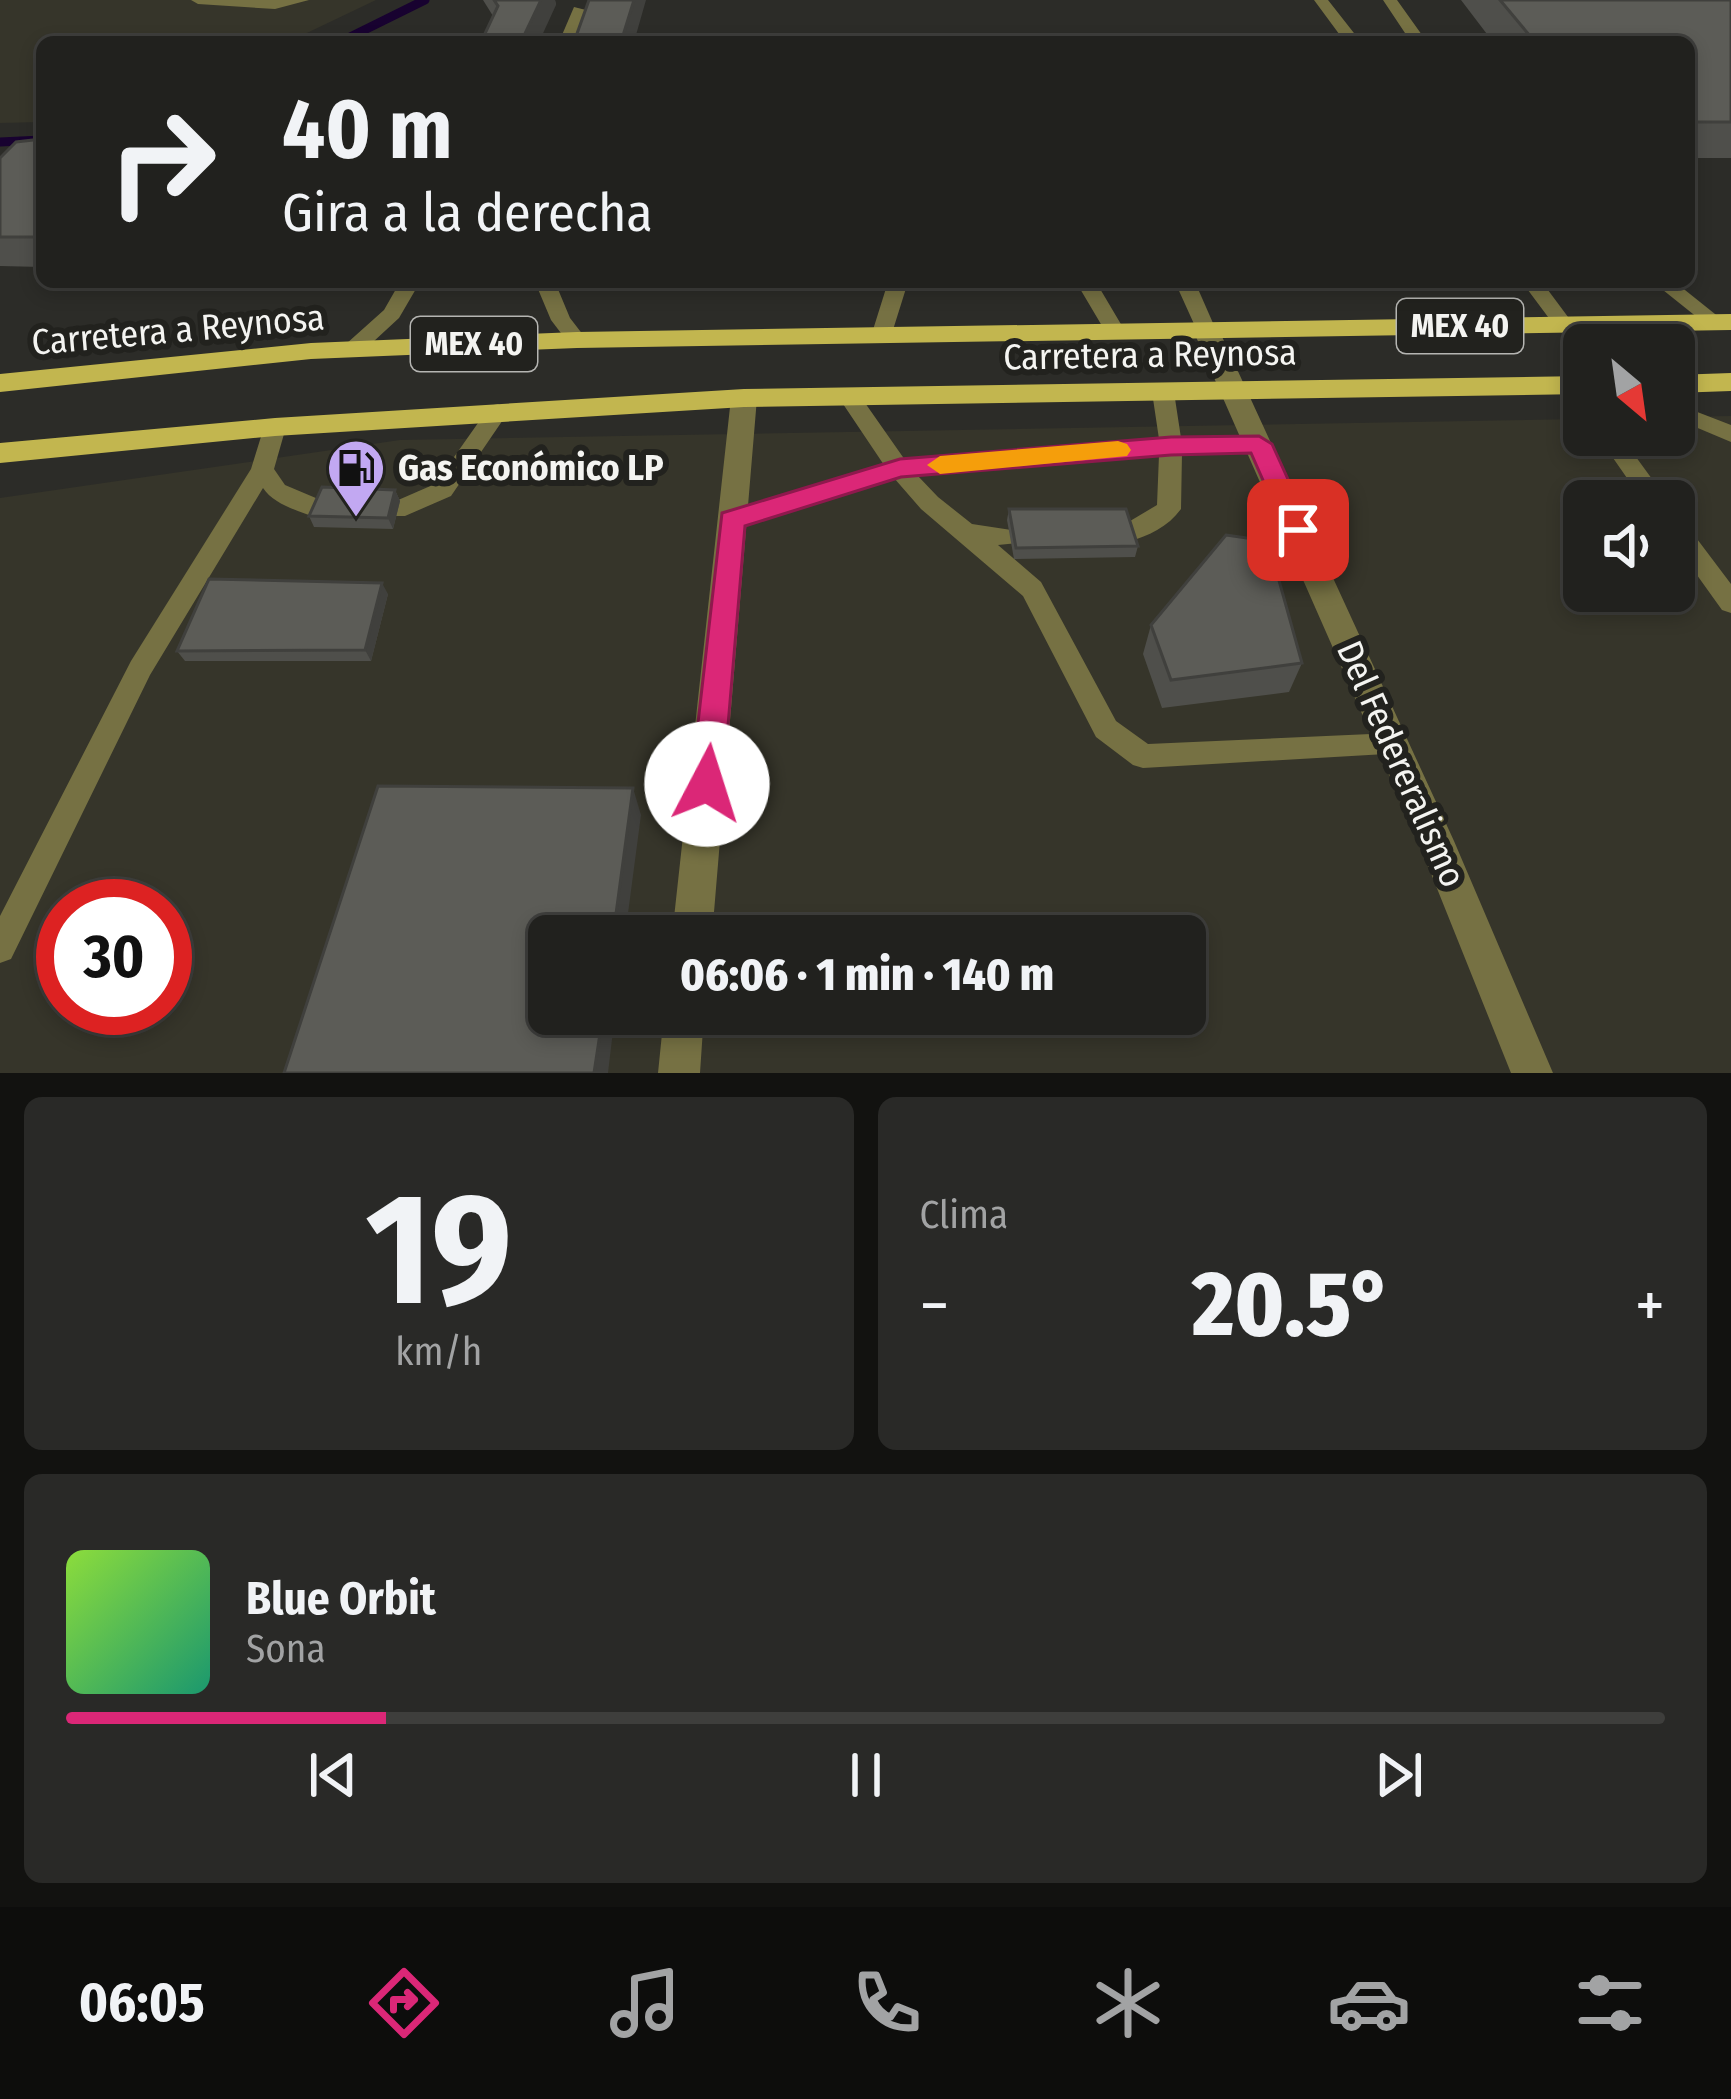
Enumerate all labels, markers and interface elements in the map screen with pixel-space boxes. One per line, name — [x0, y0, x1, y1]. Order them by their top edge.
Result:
text: 40 m — [282, 79, 453, 180]
icon: right — [84, 84, 240, 240]
text: Gira a la derecha — [282, 181, 653, 245]
street label: Carretera a Reynosa — [30, 295, 326, 365]
road number: MEX 40 — [1397, 299, 1523, 353]
road number: MEX 40 — [411, 317, 537, 371]
north arrow — [1563, 324, 1695, 456]
map controls — [1563, 324, 1695, 612]
street label: Carretera a Reynosa — [1003, 330, 1297, 380]
fuel station icon: Gas Económico LP — [325, 437, 387, 519]
place label: Gas Económico LP — [398, 446, 664, 490]
pin — [1247, 479, 1349, 581]
button: sound — [1563, 480, 1695, 612]
icon: arrive — [1265, 497, 1331, 563]
street label: Del Federeralismo — [1327, 634, 1475, 894]
position arrow — [644, 721, 770, 847]
speed limit sign: 30 — [36, 879, 192, 1035]
text: 06:06 · 1 min · 140 m — [680, 948, 1054, 1002]
text: 19 — [365, 1157, 512, 1344]
text: Clima — [920, 1192, 1008, 1238]
text: 20.5° — [1192, 1251, 1392, 1359]
text: − — [920, 1266, 949, 1345]
text: + — [1635, 1266, 1665, 1345]
text: km/h — [395, 1329, 482, 1375]
text: Blue Orbit — [246, 1572, 436, 1626]
text: Sona — [246, 1626, 326, 1672]
icon: previous — [300, 1742, 366, 1808]
icon: pause — [833, 1742, 899, 1808]
icon: next — [1366, 1742, 1432, 1808]
icon: directions — [362, 1961, 446, 2045]
icon: music — [603, 1961, 687, 2045]
icon: phone — [845, 1961, 929, 2045]
icon: climate — [1086, 1961, 1170, 2045]
icon: car — [1327, 1961, 1411, 2045]
icon: filters — [1568, 1961, 1652, 2045]
text: 06:05 — [79, 1971, 205, 2035]

